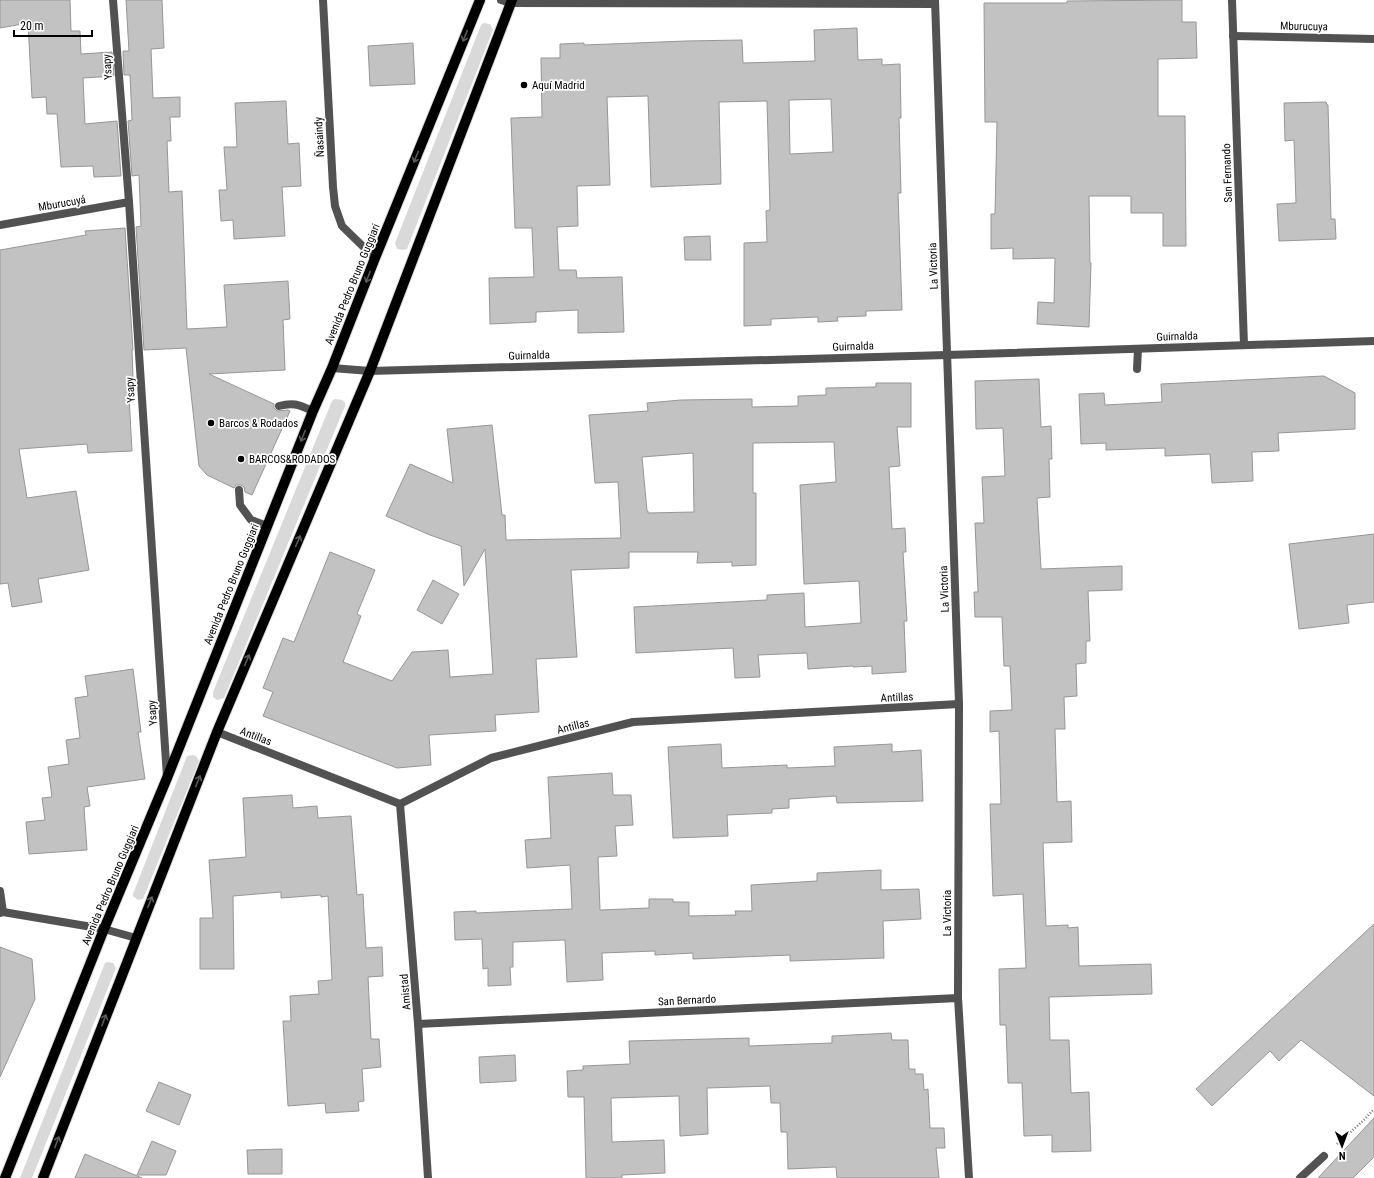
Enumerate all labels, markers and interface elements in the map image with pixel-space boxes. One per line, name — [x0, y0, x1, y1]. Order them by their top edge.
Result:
scale bar — [14, 12, 92, 38]
text: 20 m — [20, 19, 44, 33]
street label: Mburucuya — [1280, 20, 1328, 33]
one-way arrow — [461, 30, 469, 42]
street label: Ysapy — [100, 53, 115, 80]
place label: Aquí Madrid — [532, 79, 585, 92]
marker: Aquí Madrid — [519, 80, 529, 90]
street label: Ñasaindy — [312, 116, 327, 157]
street label: San Fernando — [1220, 143, 1235, 203]
one-way arrow — [412, 150, 420, 162]
street label: Mburucuyá — [37, 193, 87, 214]
street label: Avenida Pedro Bruno Guggiari — [322, 222, 383, 347]
street label: La Victoria — [926, 242, 941, 290]
one-way arrow — [363, 271, 371, 283]
street label: Guirnalda — [1156, 329, 1198, 344]
street label: Guirnalda — [832, 339, 874, 354]
street label: Guirnalda — [508, 348, 550, 363]
street label: Ysapy — [123, 376, 138, 403]
place label: Barcos & Rodados — [219, 417, 298, 430]
marker: Barcos & Rodados — [206, 418, 216, 428]
one-way arrow — [298, 430, 306, 442]
place label: BARCOS&RODADOS — [249, 453, 336, 466]
marker: BARCOS&RODADOS — [236, 454, 246, 464]
street label: Avenida Pedro Bruno Guggiari — [201, 522, 262, 647]
one-way arrow — [295, 535, 302, 547]
street label: La Victoria — [937, 565, 952, 613]
one-way arrow — [244, 655, 252, 667]
street label: Antillas — [880, 690, 914, 705]
street label: Ysapy — [145, 699, 160, 726]
street label: Antillas — [556, 716, 591, 737]
street label: Antillas — [238, 725, 273, 748]
one-way arrow — [195, 775, 202, 787]
street label: Avenida Pedro Bruno Guggiari — [79, 823, 142, 947]
street label: La Victoria — [941, 890, 954, 936]
one-way arrow — [147, 896, 155, 908]
street label: Amistad — [397, 973, 414, 1011]
street label: San Bernardo — [658, 992, 717, 1009]
one-way arrow — [100, 1015, 108, 1027]
north arrow — [1322, 1126, 1362, 1166]
one-way arrow — [53, 1136, 61, 1148]
text: N — [1338, 1149, 1346, 1162]

